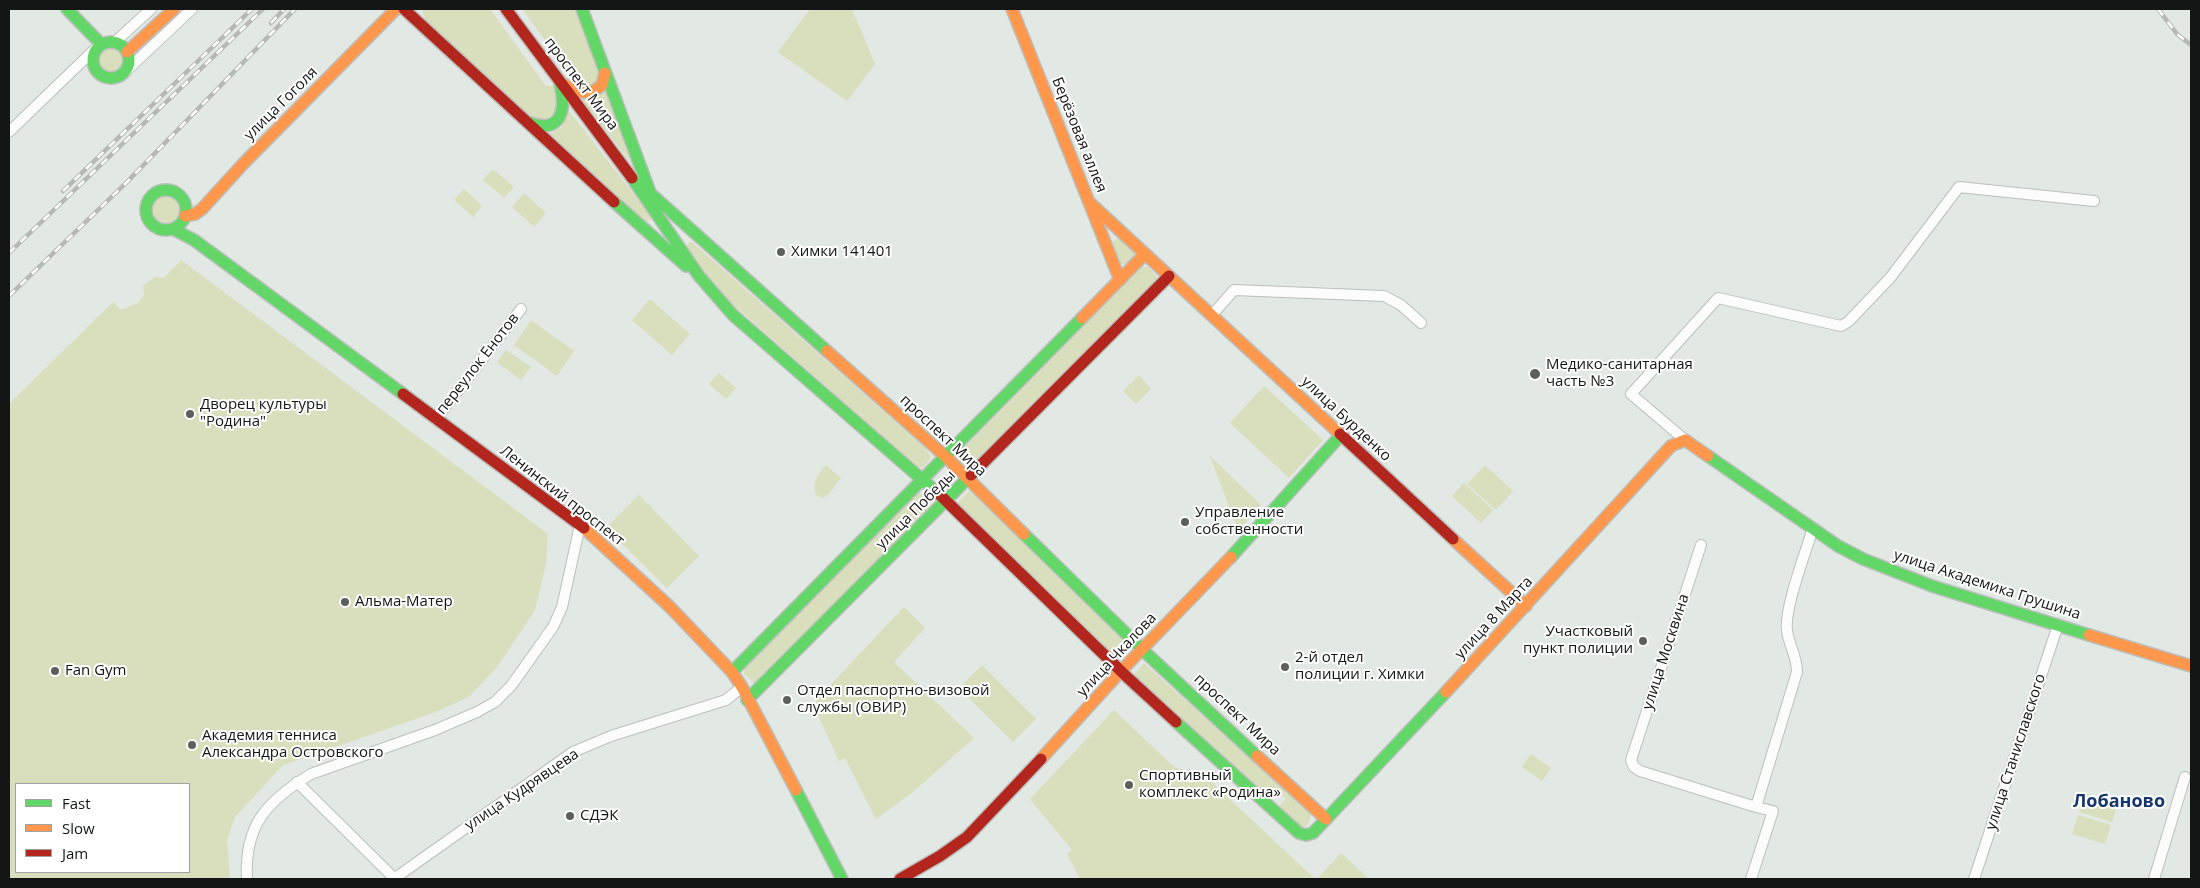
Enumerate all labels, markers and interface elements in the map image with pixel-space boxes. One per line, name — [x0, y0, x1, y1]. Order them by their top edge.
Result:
street label: проспект Мира — [540, 34, 622, 134]
street label: улица Гоголя — [241, 64, 321, 144]
street label: Берёзовая аллея — [1048, 75, 1110, 195]
place label: Химки 141401 — [791, 243, 893, 261]
marker: Химки 141401 — [775, 246, 787, 258]
street label: переулок Енотов — [433, 310, 523, 418]
place label: Медико-санитарная часть №3 — [1546, 356, 1693, 391]
marker: Медико-санитарная часть №3 — [1528, 367, 1542, 381]
street label: улица Бурденко — [1297, 373, 1395, 465]
street label: проспект Мира — [896, 391, 990, 481]
place label: Дворец культуры "Родина" — [200, 396, 327, 431]
marker: Дворец культуры "Родина" — [184, 408, 196, 420]
street label: Ленинский проспект — [496, 442, 628, 550]
street label: улица Победы — [873, 467, 959, 553]
place label: Управление собственности — [1195, 504, 1303, 539]
marker: Управление собственности — [1179, 516, 1191, 528]
street label: улица Академика Грушина — [1891, 546, 2083, 624]
street label: улица 8 Марта — [1451, 573, 1537, 663]
street label: улица Москвина — [1639, 592, 1693, 712]
place label: Альма-Матер — [355, 593, 453, 611]
marker: Альма-Матер — [339, 596, 351, 608]
street label: улица Чкалова — [1073, 609, 1161, 701]
place label: Участковый пункт полиции — [1523, 623, 1633, 658]
marker: Участковый пункт полиции — [1637, 635, 1649, 647]
place label: 2-й отдел полиции г. Химки — [1295, 649, 1425, 684]
marker: 2-й отдел полиции г. Химки — [1279, 661, 1291, 673]
place label: Fan Gym — [65, 662, 126, 680]
marker: Fan Gym — [49, 665, 61, 677]
street label: проспект Мира — [1190, 670, 1284, 760]
street label: улица Станиславского — [1982, 672, 2050, 832]
place label: Отдел паспортно-визовой службы (ОВИР) — [797, 682, 990, 717]
marker: Отдел паспортно-визовой службы (ОВИР) — [781, 694, 793, 706]
place label: Академия тенниса Александра Островского — [202, 727, 383, 762]
marker: Академия тенниса Александра Островского — [186, 739, 198, 751]
street label: улица Кудрявцева — [462, 745, 582, 835]
place label: Спортивный комплекс «Родина» — [1139, 767, 1281, 802]
marker: Спортивный комплекс «Родина» — [1123, 779, 1135, 791]
legend — [15, 783, 190, 873]
district label: Лобаново — [2073, 791, 2165, 813]
text: Fast — [62, 793, 91, 813]
place label: СДЭК — [580, 807, 618, 825]
marker: СДЭК — [564, 810, 576, 822]
text: Slow — [62, 818, 95, 838]
text: Jam — [62, 843, 88, 863]

